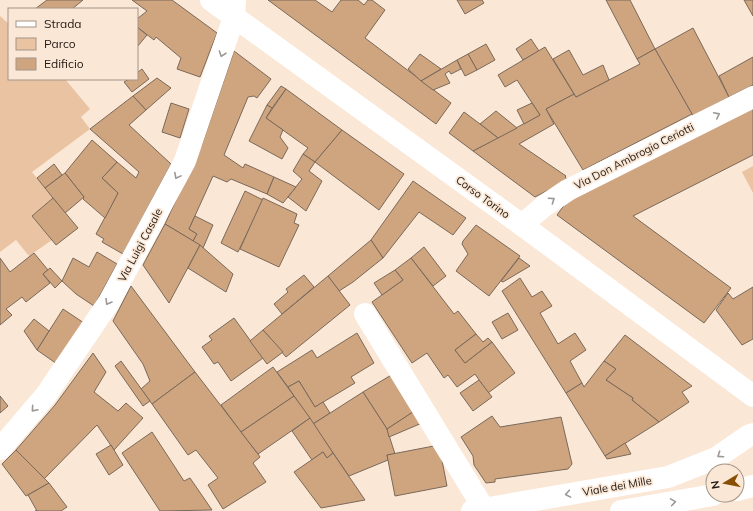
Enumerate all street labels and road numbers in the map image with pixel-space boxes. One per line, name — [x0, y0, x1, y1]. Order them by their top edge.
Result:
street label: Via Don Ambrogio Ceriotti — [572, 120, 696, 192]
street label: Corso Torino — [453, 173, 513, 221]
street label: Via Luigi Casale — [115, 206, 165, 284]
street label: Viale dei Mille — [581, 473, 653, 499]

